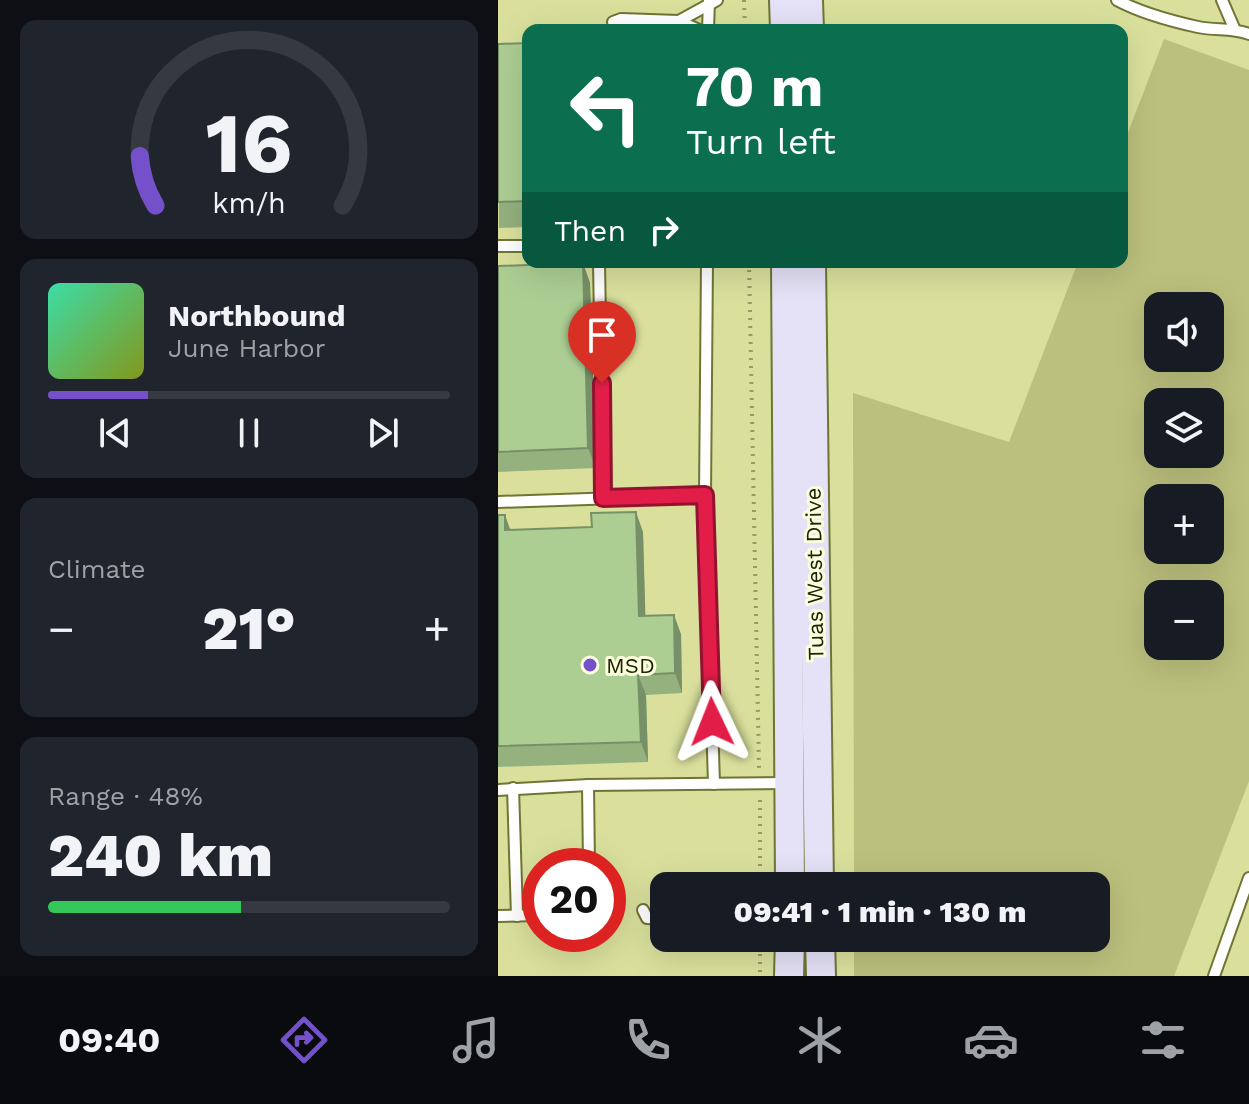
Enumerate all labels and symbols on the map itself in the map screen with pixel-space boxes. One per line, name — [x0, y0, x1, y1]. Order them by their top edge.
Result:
pin — [568, 301, 636, 383]
street label: Tuas West Drive — [800, 487, 829, 660]
place label: MSD — [606, 653, 655, 678]
marker: MSD — [581, 656, 599, 674]
position arrow — [670, 680, 754, 764]
speed limit sign: 20 — [522, 848, 626, 952]

